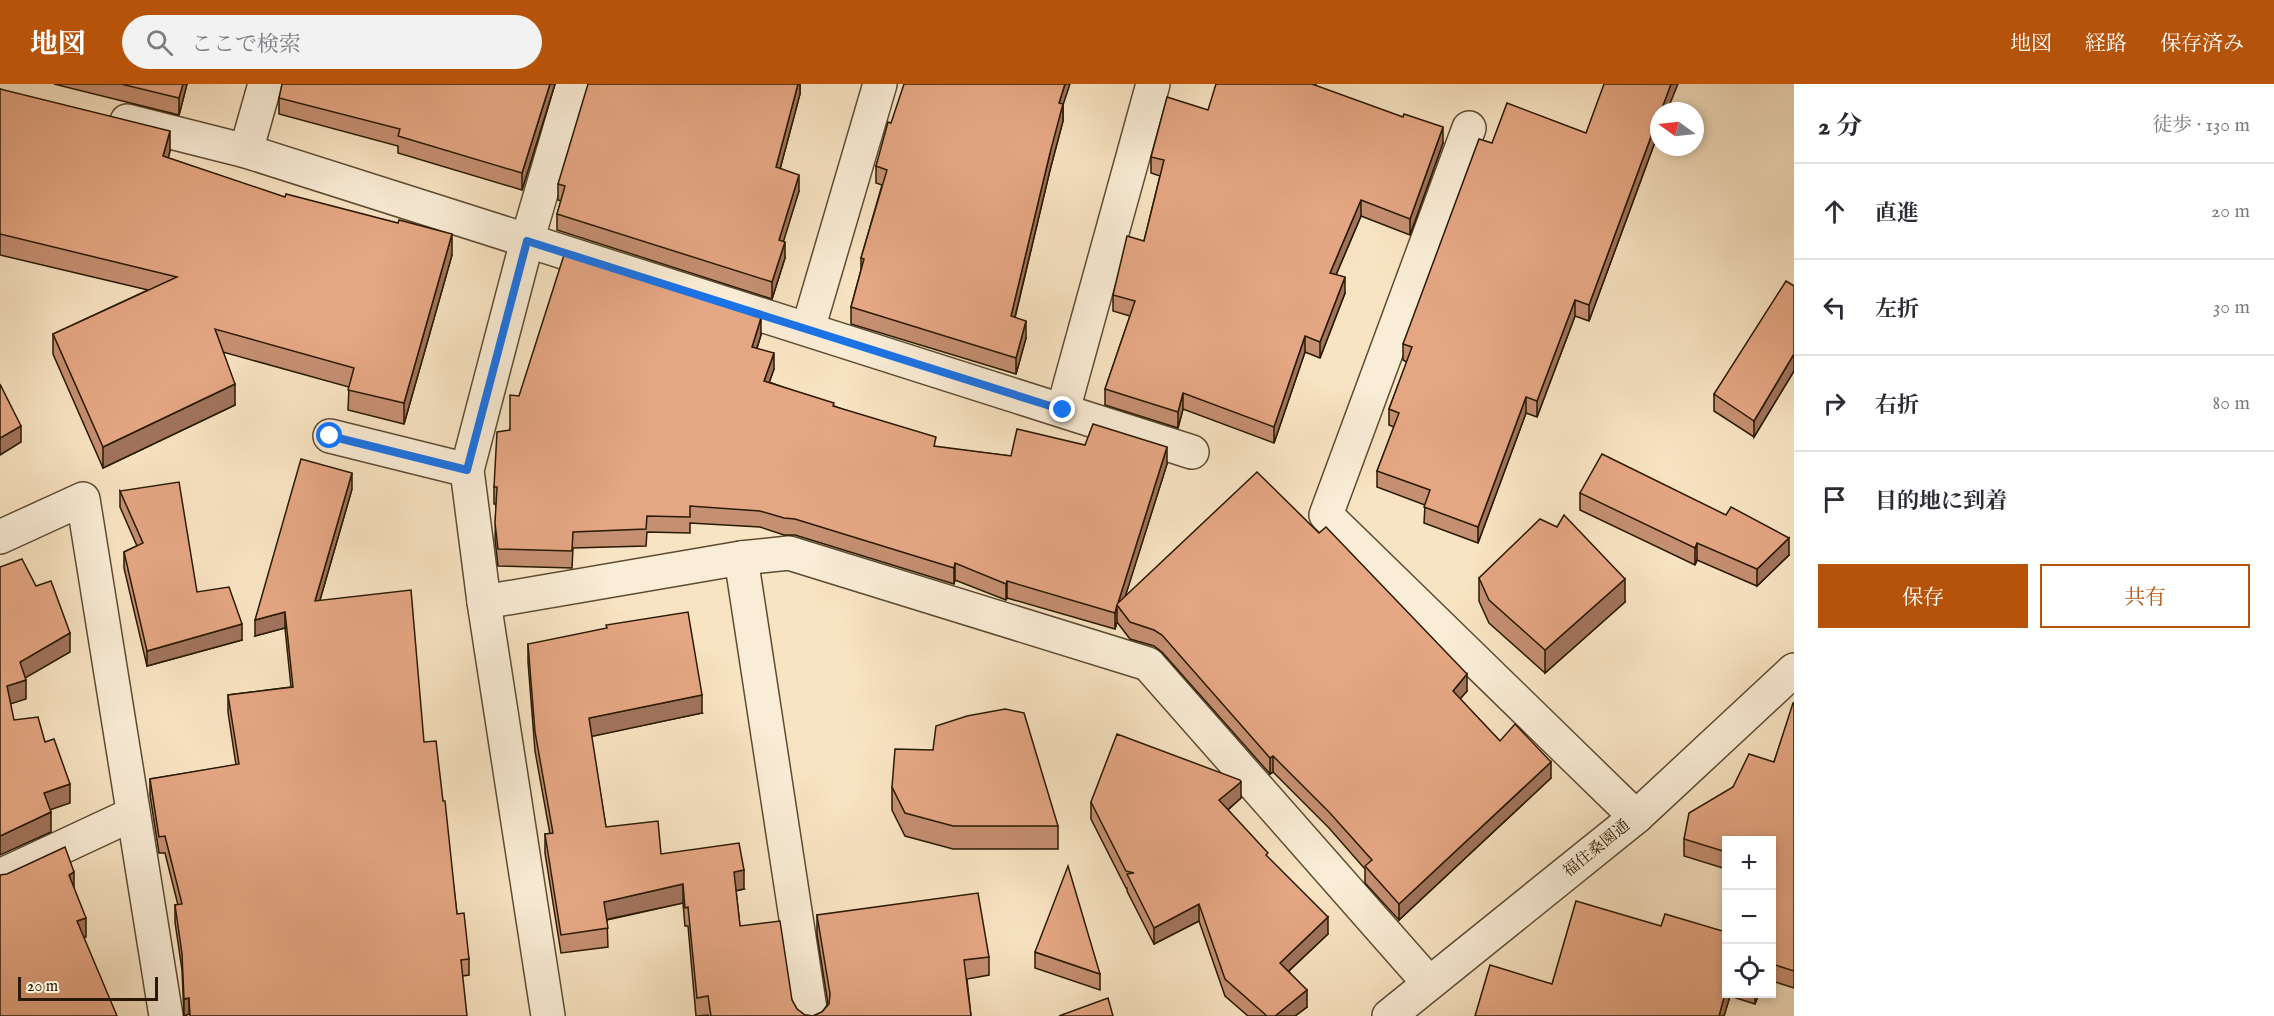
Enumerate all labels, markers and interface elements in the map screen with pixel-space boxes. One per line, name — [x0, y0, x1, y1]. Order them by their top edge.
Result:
search box — [122, 15, 542, 69]
icon: search — [143, 26, 176, 59]
text: 地図 — [30, 28, 86, 63]
text: ここで検索 — [191, 31, 301, 59]
text: 地図 — [2010, 31, 2052, 58]
text: 経路 — [2085, 31, 2127, 58]
text: 保存済み — [2160, 31, 2244, 58]
north arrow — [1650, 102, 1704, 156]
text: 2 分 — [1818, 110, 1862, 143]
text: 徒歩 · 130 m — [2152, 113, 2250, 138]
icon: ahead — [1818, 195, 1851, 228]
text: 20 m — [2211, 199, 2250, 224]
text: 直進 — [1875, 200, 1919, 228]
icon: left — [1818, 291, 1851, 324]
text: 30 m — [2213, 295, 2250, 320]
text: 左折 — [1875, 296, 1919, 324]
icon: right — [1818, 387, 1851, 420]
text: 80 m — [2213, 391, 2250, 416]
text: 右折 — [1875, 392, 1919, 420]
route end — [1049, 396, 1075, 422]
route start — [316, 422, 342, 448]
icon: arrive — [1818, 483, 1851, 516]
text: 目的地に到着 — [1875, 488, 2007, 516]
button: 保存 — [1818, 564, 2028, 628]
button: 共有 — [2040, 564, 2250, 628]
street label: 福住桑園通 — [1560, 816, 1634, 882]
map controls — [1722, 836, 1776, 998]
button: + — [1722, 836, 1776, 890]
button: − — [1722, 890, 1776, 944]
button: locate — [1722, 944, 1776, 998]
scale bar — [18, 974, 158, 1002]
text: 20 m — [27, 977, 58, 997]

